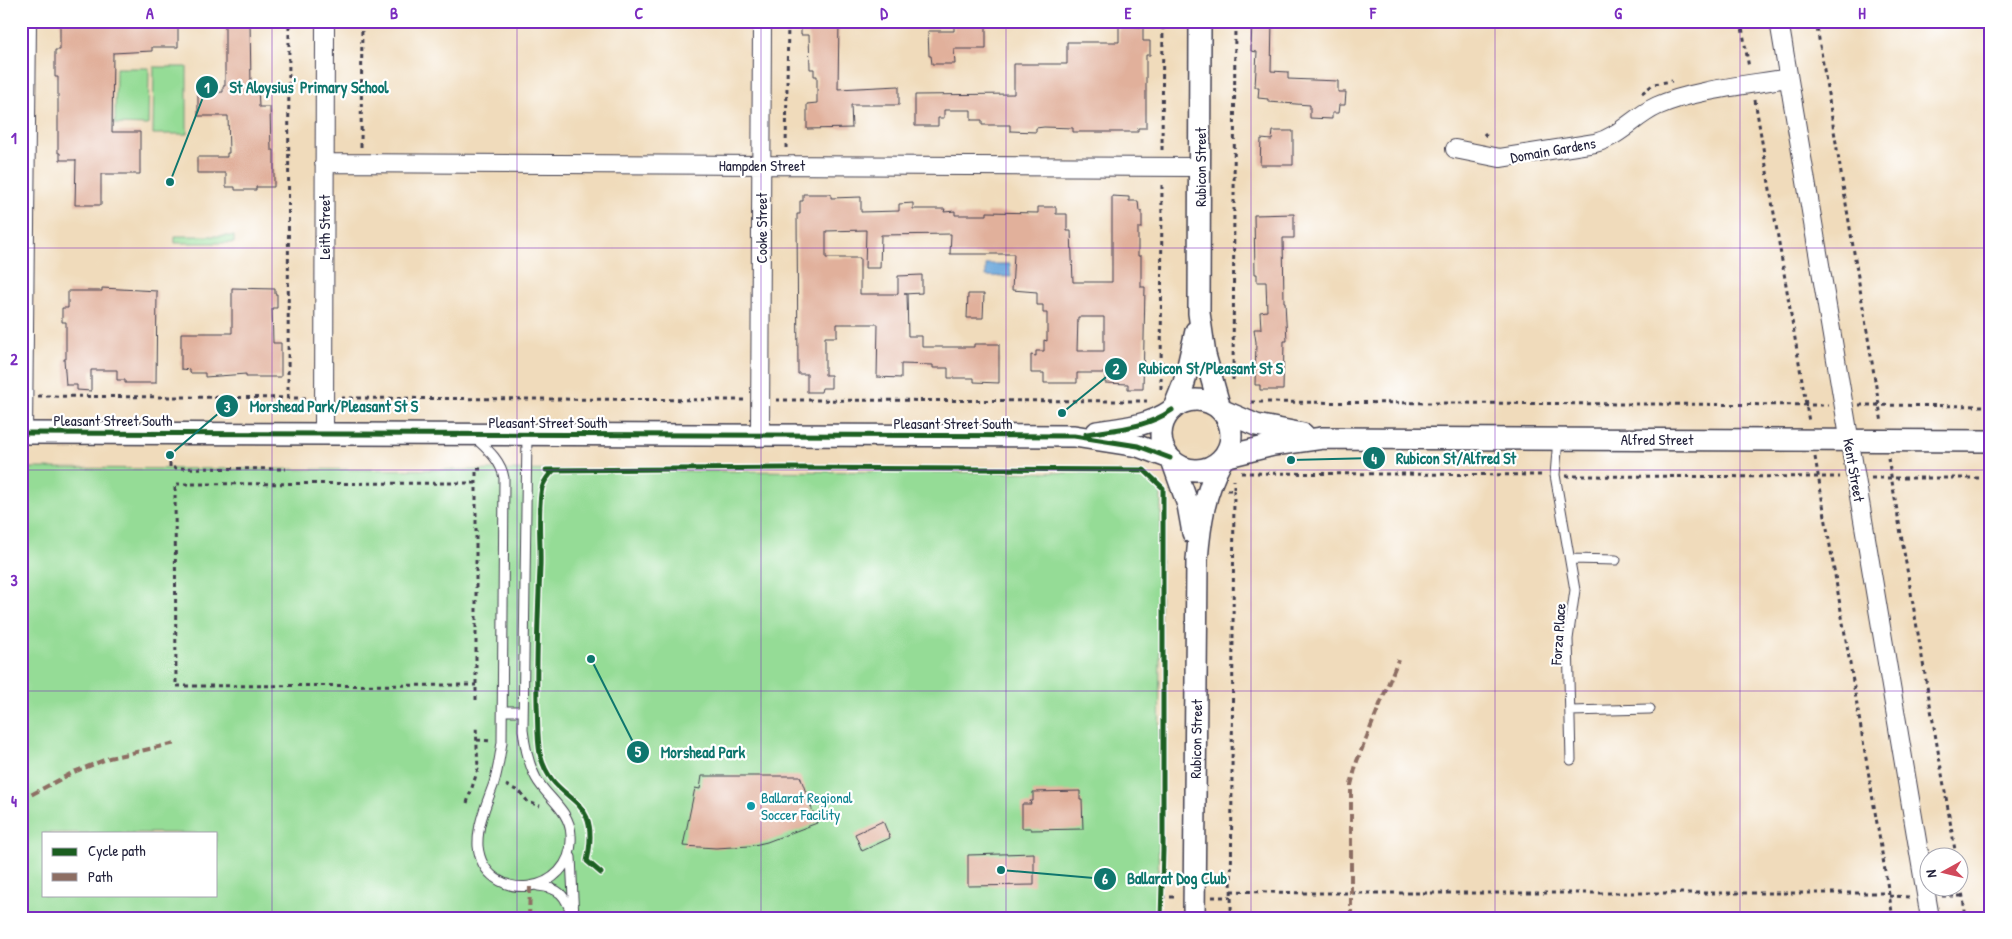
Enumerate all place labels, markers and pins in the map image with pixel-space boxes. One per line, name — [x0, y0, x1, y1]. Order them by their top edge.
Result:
callout: St Aloysius' Primary School — [195, 72, 399, 103]
callout: Rubicon St/Pleasant St S — [1104, 353, 1293, 384]
callout: Morshead Park/Pleasant St S — [215, 391, 428, 422]
callout: Rubicon St/Alfred St — [1361, 443, 1526, 474]
callout: Morshead Park — [626, 737, 755, 768]
place label: Ballarat Regional Soccer Facility — [761, 787, 853, 825]
marker: Ballarat Regional Soccer Facility — [745, 800, 757, 812]
callout: Ballarat Dog Club — [1092, 863, 1237, 894]

